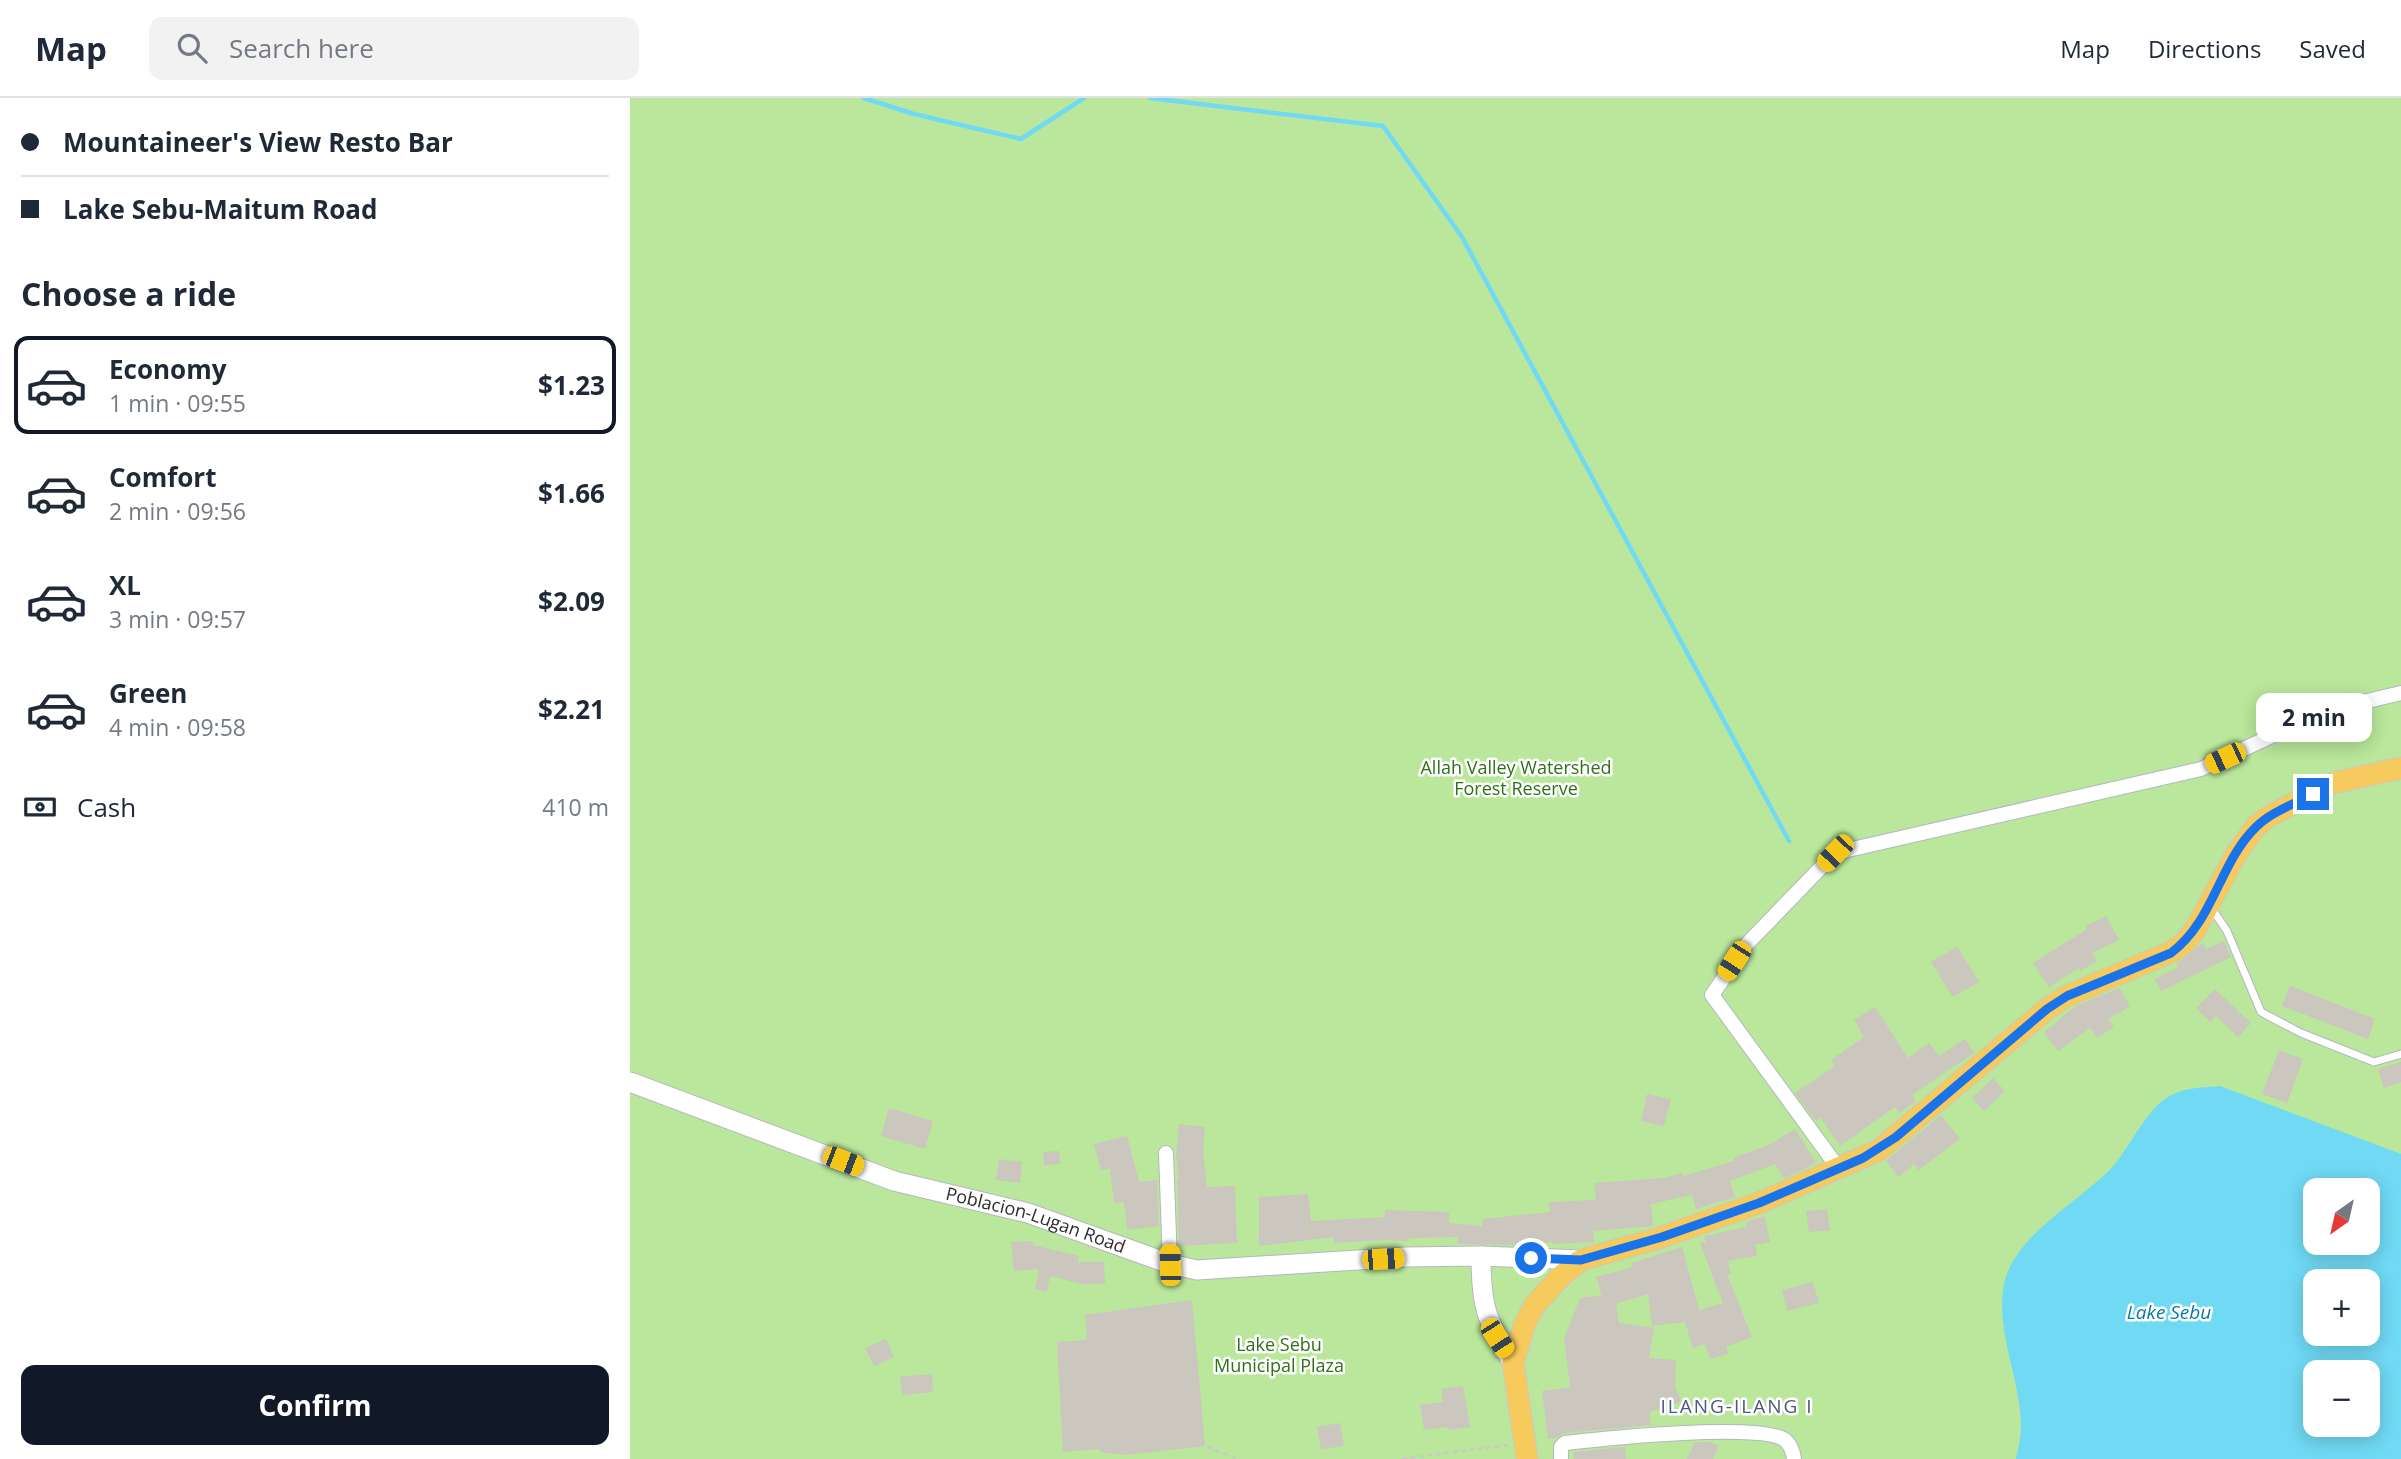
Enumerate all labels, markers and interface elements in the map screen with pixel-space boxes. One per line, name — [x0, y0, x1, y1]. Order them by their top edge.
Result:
search box — [149, 17, 639, 80]
text: Map — [35, 26, 107, 71]
icon: search — [173, 29, 211, 67]
text: Search here — [229, 30, 374, 66]
text: Map — [2060, 32, 2110, 65]
text: Directions — [2148, 32, 2261, 65]
text: Saved — [2299, 32, 2366, 65]
text: Mountaineer's View Resto Bar — [63, 124, 453, 160]
text: Lake Sebu-Maitum Road — [63, 191, 377, 227]
text: Choose a ride — [21, 272, 236, 315]
text: Economy — [109, 351, 227, 387]
icon: car — [25, 354, 88, 417]
text: $1.23 — [538, 367, 605, 403]
text: 1 min · 09:55 — [109, 387, 246, 419]
text: Comfort — [109, 459, 216, 495]
icon: car — [25, 462, 88, 525]
text: $1.66 — [538, 475, 605, 511]
text: 2 min · 09:56 — [109, 495, 246, 527]
text: XL — [109, 567, 141, 603]
icon: car — [25, 570, 88, 633]
text: $2.09 — [538, 583, 605, 619]
text: 3 min · 09:57 — [109, 603, 246, 635]
text: Green — [109, 675, 187, 711]
icon: car — [25, 678, 88, 741]
text: $2.21 — [538, 691, 605, 727]
callout: 2 min — [2255, 692, 2371, 742]
text: 2 min — [2282, 701, 2346, 733]
text: 4 min · 09:58 — [109, 711, 246, 743]
car — [2202, 740, 2249, 776]
park label: Allah Valley Watershed Forest Reserve — [1420, 755, 1612, 800]
route end — [2297, 778, 2329, 810]
icon: cash — [21, 788, 59, 826]
text: Cash — [77, 789, 136, 825]
text: 410 m — [542, 791, 609, 823]
car — [1813, 831, 1858, 875]
car — [1714, 938, 1755, 984]
car — [820, 1144, 867, 1178]
north arrow — [2303, 1178, 2380, 1255]
map controls — [2303, 1178, 2380, 1437]
street label: Poblacion-Lugan Road — [944, 1181, 1129, 1258]
route start — [1515, 1242, 1547, 1274]
car — [1159, 1244, 1182, 1286]
car — [1362, 1247, 1405, 1271]
button: + — [2303, 1269, 2380, 1346]
water label: Lake Sebu — [2127, 1299, 2211, 1325]
car — [1477, 1315, 1518, 1361]
park label: Lake Sebu Municipal Plaza — [1214, 1332, 1344, 1377]
button: − — [2303, 1360, 2380, 1437]
button: Confirm — [21, 1365, 609, 1445]
district label: ILANG-ILANG I — [1660, 1393, 1814, 1419]

